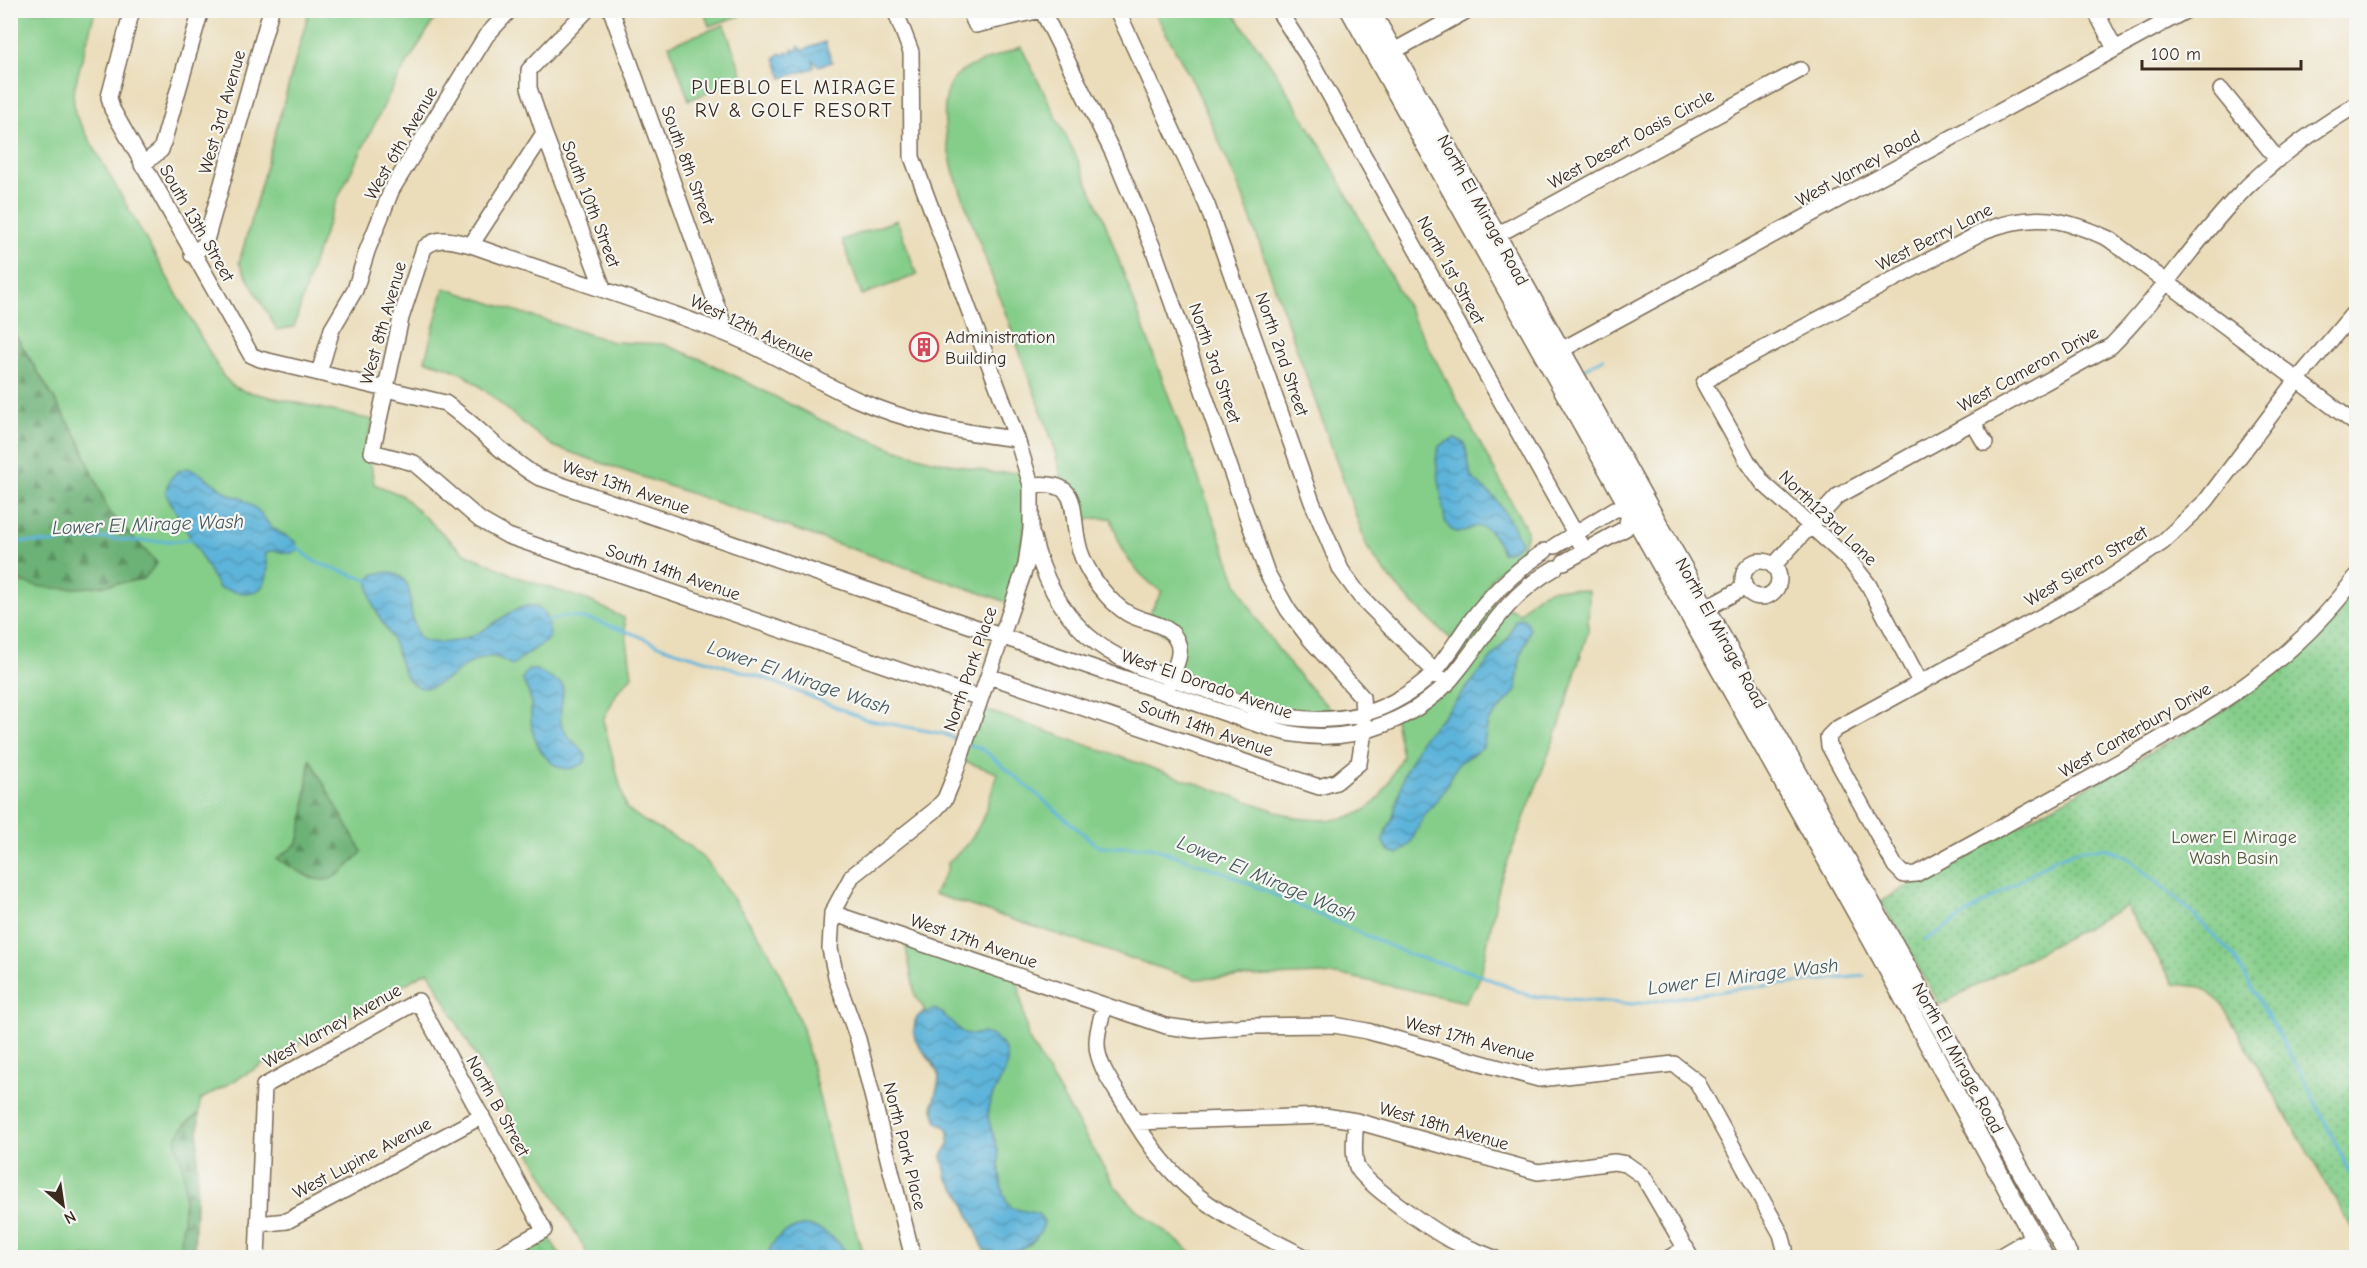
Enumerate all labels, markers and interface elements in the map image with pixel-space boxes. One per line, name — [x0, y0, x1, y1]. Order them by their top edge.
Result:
scale bar — [2142, 33, 2301, 71]
text: 100 m — [2151, 44, 2201, 65]
street label: West 3rd Avenue — [195, 48, 250, 177]
district label: PUEBLO EL MIRAGE RV & GOLF RESORT — [691, 76, 897, 122]
street label: West 6th Avenue — [360, 83, 442, 204]
street label: West Desert Oasis Circle — [1545, 85, 1718, 194]
street label: South 8th Street — [656, 103, 719, 228]
street label: West Varney Road — [1792, 126, 1924, 211]
street label: North El Mirage Road — [1432, 131, 1533, 289]
street label: South 10th Street — [557, 138, 625, 271]
street label: South 13th Street — [155, 161, 239, 286]
street label: West Berry Lane — [1873, 199, 1996, 276]
street label: North 1st Street — [1412, 213, 1489, 329]
street label: West 8th Avenue — [356, 259, 411, 387]
street label: North 2nd Street — [1251, 290, 1313, 420]
street label: West 12th Avenue — [687, 291, 817, 366]
street label: North 3rd Street — [1184, 300, 1245, 427]
street label: West Cameron Drive — [1954, 322, 2102, 417]
place label: Administration Building — [945, 327, 1055, 369]
building icon: Administration Building — [908, 331, 940, 363]
street label: West 13th Avenue — [559, 456, 693, 519]
street label: North123rd Lane — [1774, 466, 1881, 570]
water label: Lower El Mirage Wash — [52, 510, 244, 539]
street label: West Sierra Street — [2021, 521, 2152, 611]
street label: South 14th Avenue — [603, 540, 743, 605]
street label: North El Mirage Road — [1670, 554, 1771, 712]
street label: North Park Place — [939, 604, 1002, 734]
water label: Lower El Mirage Wash — [704, 635, 893, 720]
street label: West El Dorado Avenue — [1118, 645, 1295, 724]
street label: West Canterbury Drive — [2056, 678, 2215, 783]
street label: South 14th Avenue — [1136, 696, 1276, 761]
park label: Lower El Mirage Wash Basin — [2171, 827, 2297, 869]
water label: Lower El Mirage Wash — [1174, 830, 1360, 927]
street label: West 17th Avenue — [907, 910, 1040, 973]
water label: Lower El Mirage Wash — [1646, 953, 1840, 1000]
street label: North El Mirage Road — [1907, 979, 2008, 1137]
street label: West Varney Avenue — [259, 980, 405, 1073]
street label: West 17th Avenue — [1403, 1012, 1537, 1067]
street label: North B Street — [461, 1052, 534, 1161]
street label: North Park Place — [879, 1080, 931, 1212]
street label: West 18th Avenue — [1377, 1098, 1511, 1155]
street label: West Lupine Avenue — [290, 1113, 435, 1204]
north arrow — [33, 1175, 93, 1235]
text: N — [61, 1207, 79, 1228]

